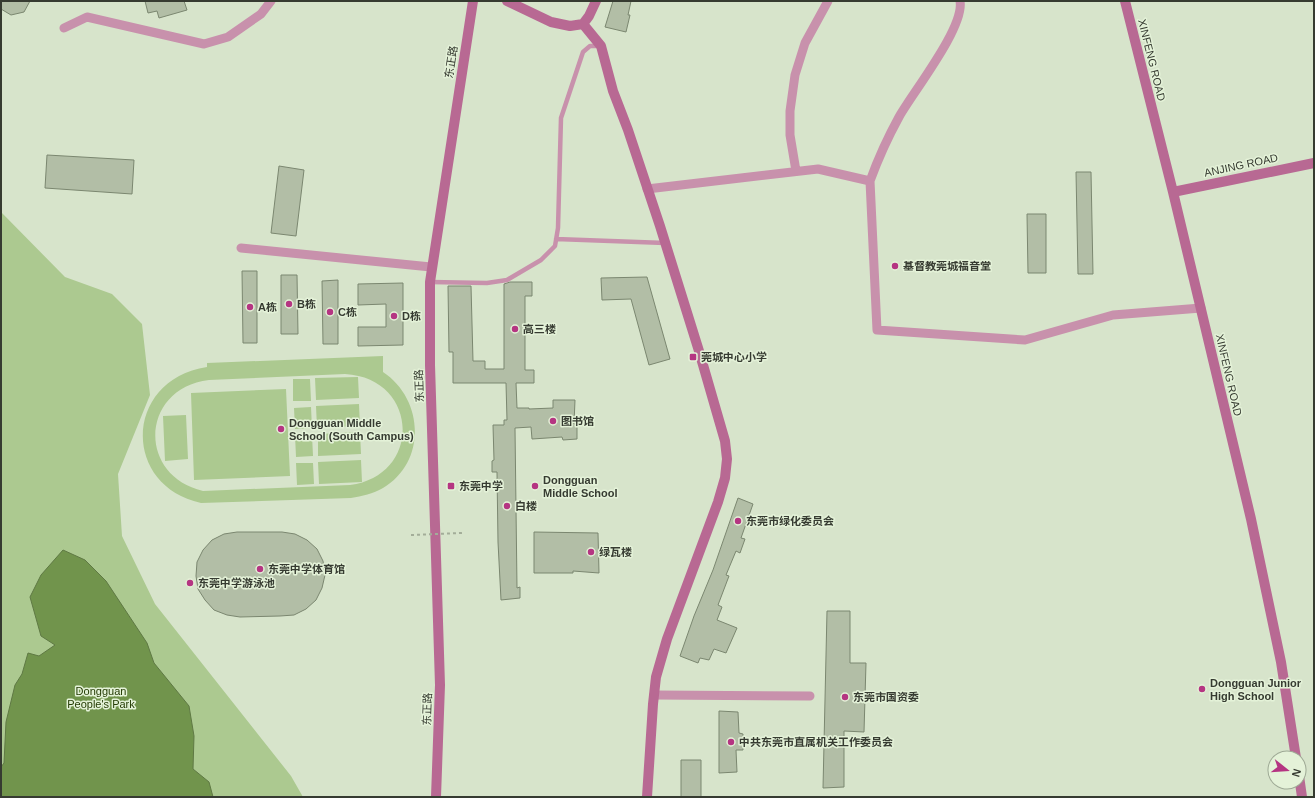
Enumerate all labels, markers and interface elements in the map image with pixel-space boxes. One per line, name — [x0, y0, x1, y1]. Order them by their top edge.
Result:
street label: XINFENG ROAD — [1136, 18, 1168, 102]
street label: 东正路 — [442, 45, 460, 79]
street label: ANJING ROAD — [1203, 151, 1279, 179]
place label: 基督教莞城福音堂 — [903, 260, 991, 272]
marker: 基督教莞城福音堂 — [890, 261, 900, 271]
place label: B栋 — [297, 298, 316, 310]
marker: B栋 — [284, 299, 294, 309]
place label: A栋 — [258, 301, 277, 313]
marker: A栋 — [245, 302, 255, 312]
place label: C栋 — [338, 306, 357, 318]
marker: C栋 — [325, 307, 335, 317]
place label: D栋 — [402, 310, 421, 322]
marker: D栋 — [389, 311, 399, 321]
place label: 高三楼 — [523, 323, 556, 335]
marker: 高三楼 — [510, 324, 520, 334]
street label: XINFENG ROAD — [1214, 333, 1244, 417]
place label: 莞城中心小学 — [701, 351, 767, 363]
marker: 莞城中心小学 — [688, 352, 698, 362]
street label: 东正路 — [412, 369, 426, 403]
place label: 图书馆 — [561, 415, 594, 427]
marker: 图书馆 — [548, 416, 558, 426]
place label: Dongguan Middle School (South Campus) — [289, 417, 414, 442]
marker: Dongguan Middle School (South Campus) — [276, 424, 286, 434]
place label: Dongguan Middle School — [543, 474, 618, 499]
place label: 东莞中学 — [459, 480, 503, 492]
marker: 东莞中学 — [446, 481, 456, 491]
marker: Dongguan Middle School — [530, 481, 540, 491]
place label: 白楼 — [515, 500, 537, 512]
marker: 白楼 — [502, 501, 512, 511]
place label: 东莞市绿化委员会 — [746, 515, 834, 527]
marker: 东莞市绿化委员会 — [733, 516, 743, 526]
place label: 绿瓦楼 — [599, 546, 632, 558]
marker: 绿瓦楼 — [586, 547, 596, 557]
place label: 东莞中学体育馆 — [268, 563, 345, 575]
marker: 东莞中学体育馆 — [255, 564, 265, 574]
place label: 东莞中学游泳池 — [198, 577, 275, 589]
marker: 东莞中学游泳池 — [185, 578, 195, 588]
place label: Dongguan Junior High School — [1210, 677, 1302, 702]
marker: Dongguan Junior High School — [1197, 684, 1207, 694]
park label: Dongguan People's Park — [67, 685, 135, 710]
place label: 东莞市国资委 — [853, 691, 919, 703]
street label: 东正路 — [420, 692, 434, 726]
marker: 东莞市国资委 — [840, 692, 850, 702]
place label: 中共东莞市直属机关工作委员会 — [739, 736, 893, 748]
marker: 中共东莞市直属机关工作委员会 — [726, 737, 736, 747]
north arrow — [1267, 750, 1307, 790]
text: N — [1290, 767, 1303, 779]

